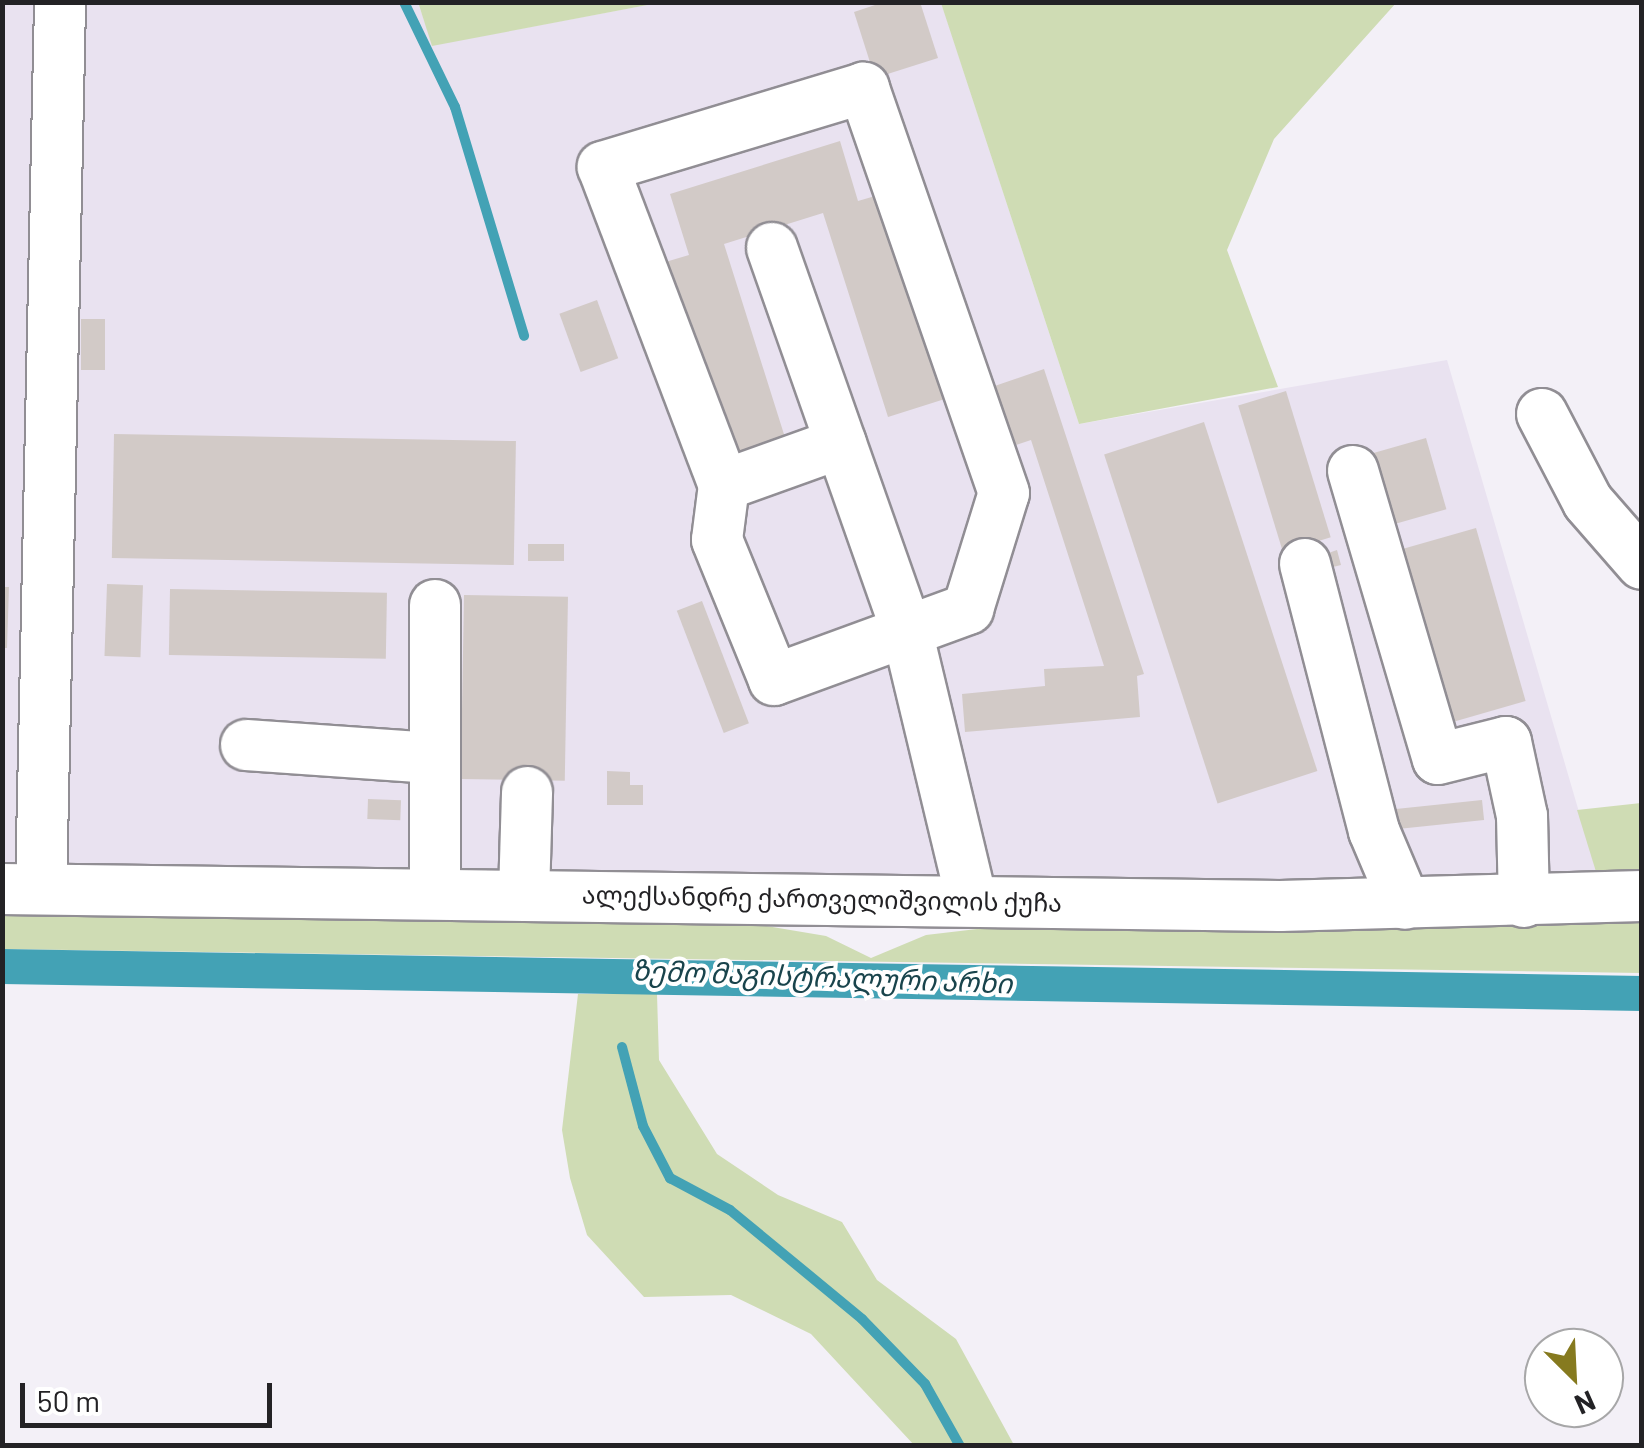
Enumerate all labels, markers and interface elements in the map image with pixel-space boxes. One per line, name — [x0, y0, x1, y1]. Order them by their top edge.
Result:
street label: ალექსანდრე ქართველიშვილის ქუჩა — [582, 879, 1062, 917]
water label: ზემო მაგისტრალური არხი — [631, 953, 1013, 999]
north arrow — [1524, 1328, 1624, 1428]
scale bar — [25, 1363, 278, 1425]
text: 50 m — [37, 1382, 100, 1418]
text: N — [1570, 1384, 1601, 1423]

